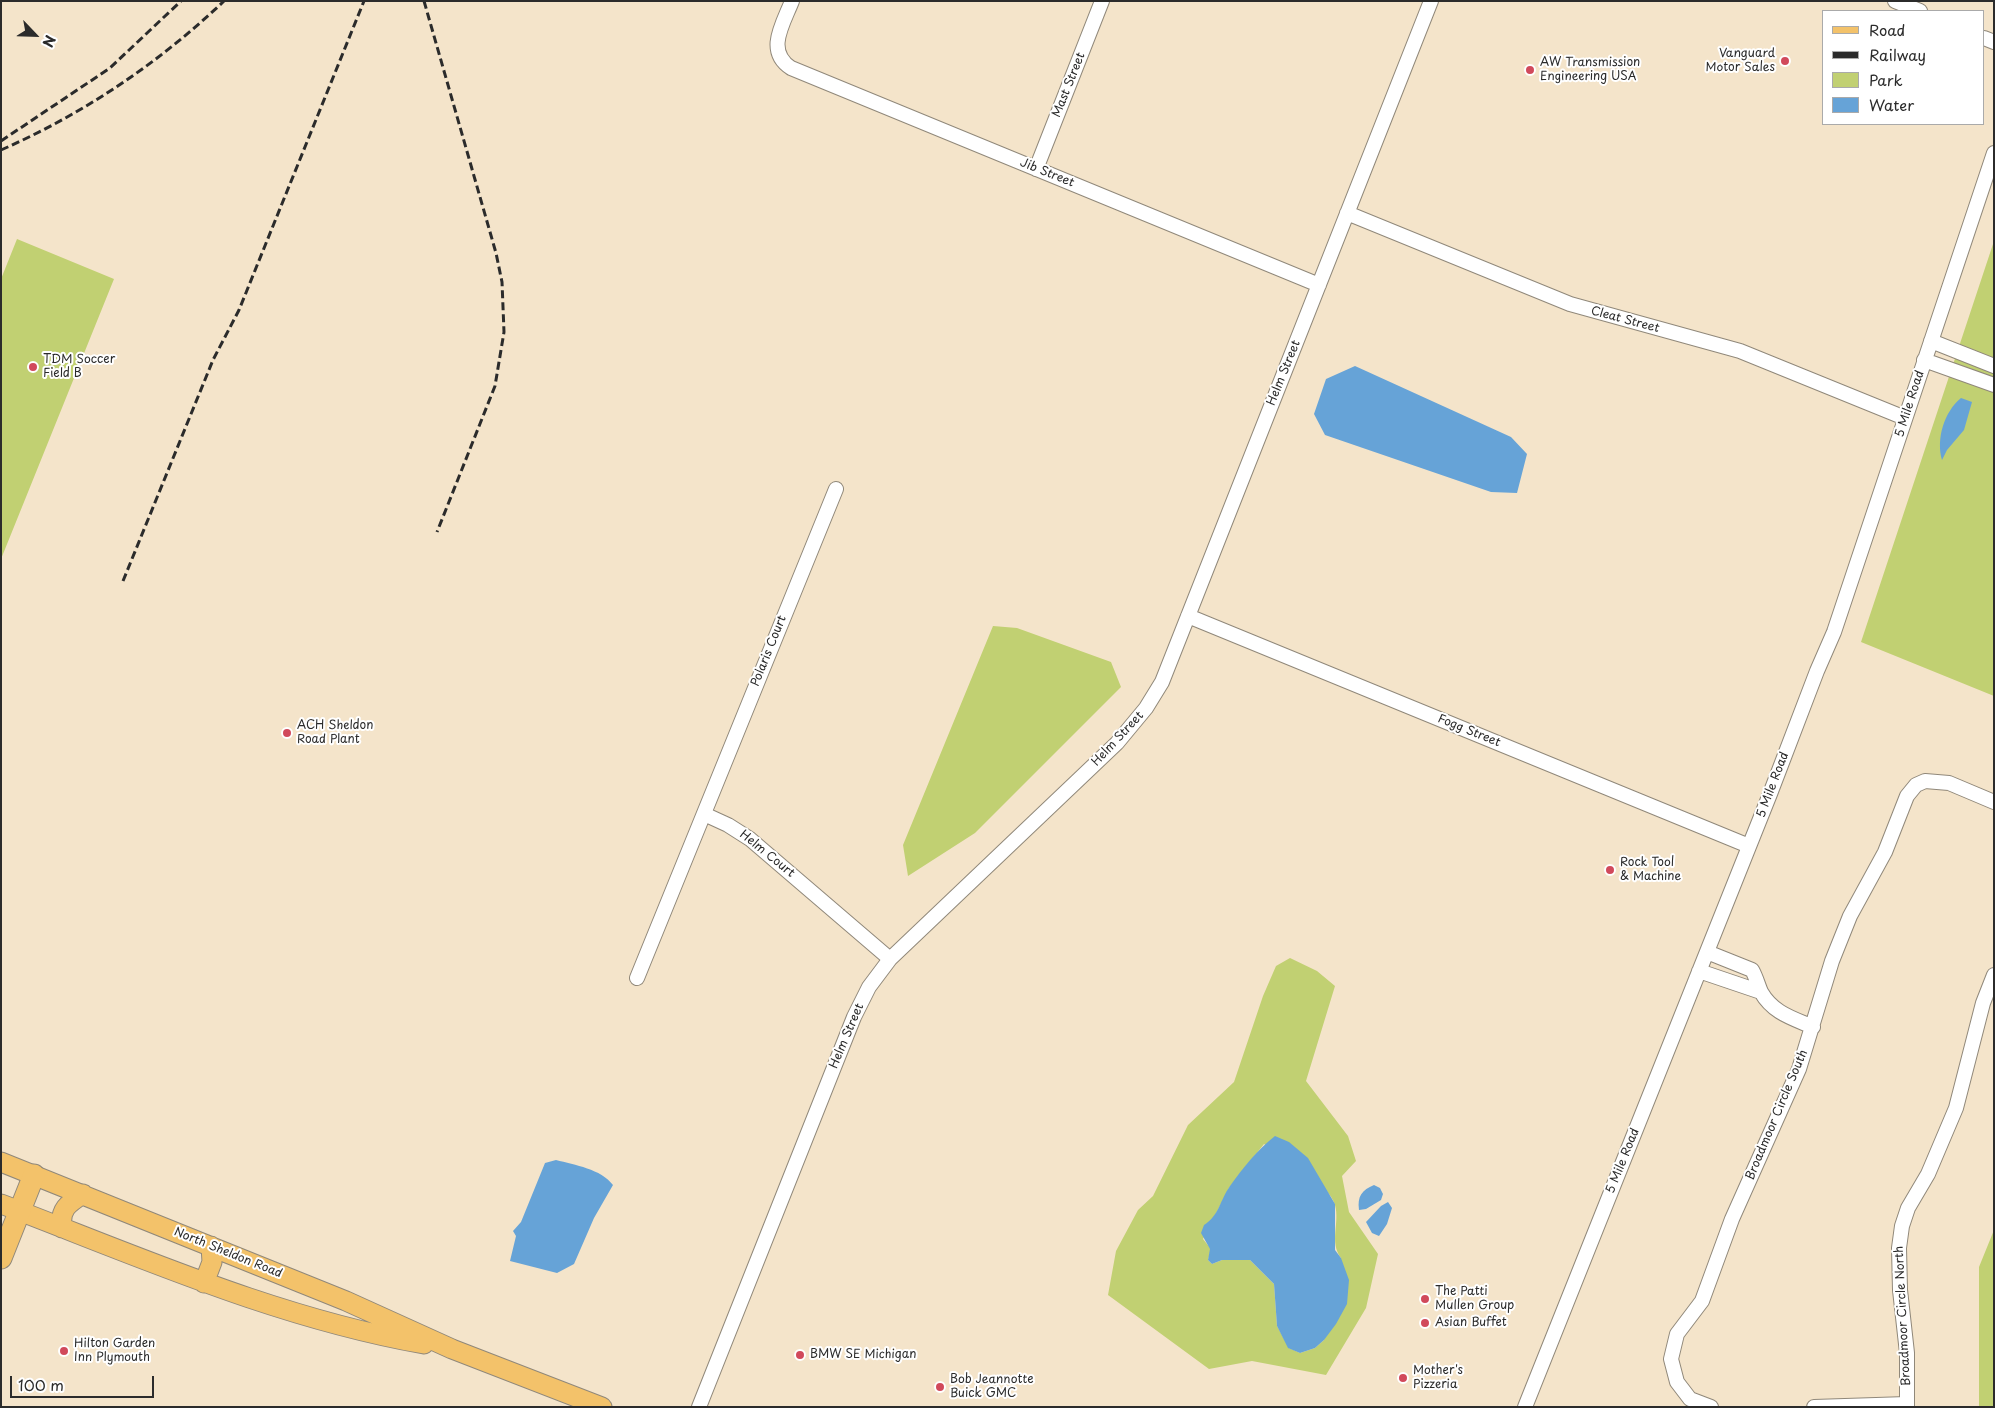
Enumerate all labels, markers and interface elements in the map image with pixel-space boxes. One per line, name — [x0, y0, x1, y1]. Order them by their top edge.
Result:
north arrow — [10, 10, 60, 60]
legend — [1822, 10, 1985, 125]
text: Road — [1869, 18, 1905, 41]
text: N — [37, 32, 61, 51]
text: Railway — [1869, 43, 1926, 66]
place label: Vanguard Motor Sales — [1706, 47, 1775, 75]
street label: Mast Street — [1049, 50, 1089, 120]
marker: Vanguard Motor Sales — [1779, 55, 1791, 67]
place label: AW Transmission Engineering USA — [1540, 56, 1640, 84]
marker: AW Transmission Engineering USA — [1524, 64, 1536, 76]
text: Park — [1869, 68, 1903, 91]
text: Water — [1869, 93, 1914, 116]
street label: Jib Street — [1018, 156, 1076, 190]
street label: Cleat Street — [1589, 304, 1661, 336]
street label: Helm Street — [1264, 338, 1304, 408]
place label: TDM Soccer Field B — [43, 353, 115, 381]
marker: TDM Soccer Field B — [27, 361, 39, 373]
street label: 5 Mile Road — [1892, 369, 1928, 439]
street label: Polaris Court — [748, 613, 790, 689]
street label: Helm Street — [1089, 709, 1147, 769]
street label: Fogg Street — [1435, 712, 1503, 750]
place label: ACH Sheldon Road Plant — [297, 719, 373, 747]
marker: ACH Sheldon Road Plant — [281, 727, 293, 739]
street label: 5 Mile Road — [1754, 750, 1792, 820]
street label: Helm Court — [737, 827, 797, 881]
place label: Rock Tool & Machine — [1620, 856, 1681, 884]
marker: Rock Tool & Machine — [1604, 864, 1616, 876]
street label: Helm Street — [827, 1001, 867, 1071]
street label: Broadmoor Circle South — [1743, 1048, 1811, 1182]
street label: 5 Mile Road — [1603, 1126, 1643, 1196]
street label: North Sheldon Road — [172, 1225, 284, 1281]
street label: Broadmoor Circle North — [1892, 1246, 1914, 1386]
place label: The Patti Mullen Group — [1435, 1285, 1514, 1313]
marker: The Patti Mullen Group — [1419, 1293, 1431, 1305]
place label: Asian Buffet — [1435, 1316, 1507, 1330]
marker: Asian Buffet — [1419, 1317, 1431, 1329]
place label: Hilton Garden Inn Plymouth — [74, 1337, 155, 1365]
marker: Hilton Garden Inn Plymouth — [58, 1345, 70, 1357]
place label: BMW SE Michigan — [810, 1348, 916, 1362]
marker: BMW SE Michigan — [794, 1349, 806, 1361]
place label: Mother's Pizzeria — [1413, 1364, 1463, 1392]
scale bar — [12, 1366, 156, 1398]
marker: Mother's Pizzeria — [1397, 1372, 1409, 1384]
text: 100 m — [18, 1373, 64, 1396]
place label: Bob Jeannotte Buick GMC — [950, 1373, 1034, 1401]
marker: Bob Jeannotte Buick GMC — [934, 1381, 946, 1393]

